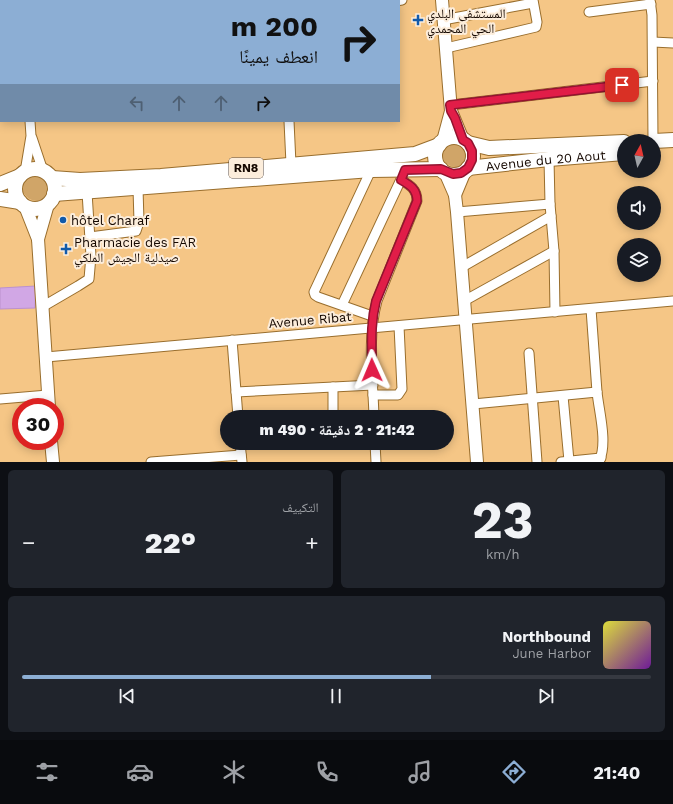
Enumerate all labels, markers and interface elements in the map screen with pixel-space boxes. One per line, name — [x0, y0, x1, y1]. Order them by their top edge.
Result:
place label: المستشفى البلدي الحي المحمدي — [427, 6, 506, 39]
text: 200 m — [231, 10, 318, 43]
marker: المستشفى البلدي الحي المحمدي — [412, 14, 424, 26]
icon: right — [332, 16, 384, 68]
text: انعطف يمينًا — [239, 46, 318, 67]
pin — [605, 68, 639, 102]
icon: arrive — [611, 74, 633, 96]
icon: left — [126, 92, 148, 114]
icon: ahead — [168, 92, 190, 114]
icon: ahead — [210, 92, 232, 114]
icon: right — [252, 92, 274, 114]
north arrow — [617, 134, 661, 178]
map controls — [617, 134, 661, 282]
street label: Avenue du 20 Aout — [485, 147, 607, 173]
road number: RN8 — [229, 158, 263, 178]
button: sound — [617, 186, 661, 230]
place label: hôtel Charaf — [71, 213, 149, 228]
marker: hôtel Charaf — [58, 215, 68, 225]
place label: Pharmacie des FAR صيدلية الجيش الملكي — [74, 235, 197, 268]
button: layers — [617, 238, 661, 282]
marker: Pharmacie des FAR صيدلية الجيش الملكي — [61, 244, 71, 254]
street label: Avenue Ribat — [268, 309, 353, 331]
position arrow — [351, 349, 393, 391]
speed limit sign: 30 — [12, 398, 64, 450]
text: 21:42 · 2 دقيقة · 490 m — [259, 421, 415, 439]
text: 23 — [472, 490, 534, 551]
text: التكييف — [282, 500, 319, 515]
text: 22° — [145, 525, 196, 560]
text: − — [22, 530, 35, 555]
text: + — [305, 530, 319, 555]
text: km/h — [486, 547, 520, 562]
text: Northbound — [502, 628, 591, 646]
text: June Harbor — [512, 646, 591, 661]
icon: previous — [116, 685, 138, 707]
icon: pause — [325, 685, 347, 707]
icon: next — [535, 685, 557, 707]
icon: filters — [33, 758, 61, 786]
icon: car — [126, 758, 154, 786]
icon: climate — [220, 758, 248, 786]
icon: phone — [313, 758, 341, 786]
icon: music — [406, 758, 434, 786]
icon: directions — [500, 758, 528, 786]
text: 21:40 — [593, 762, 640, 783]

